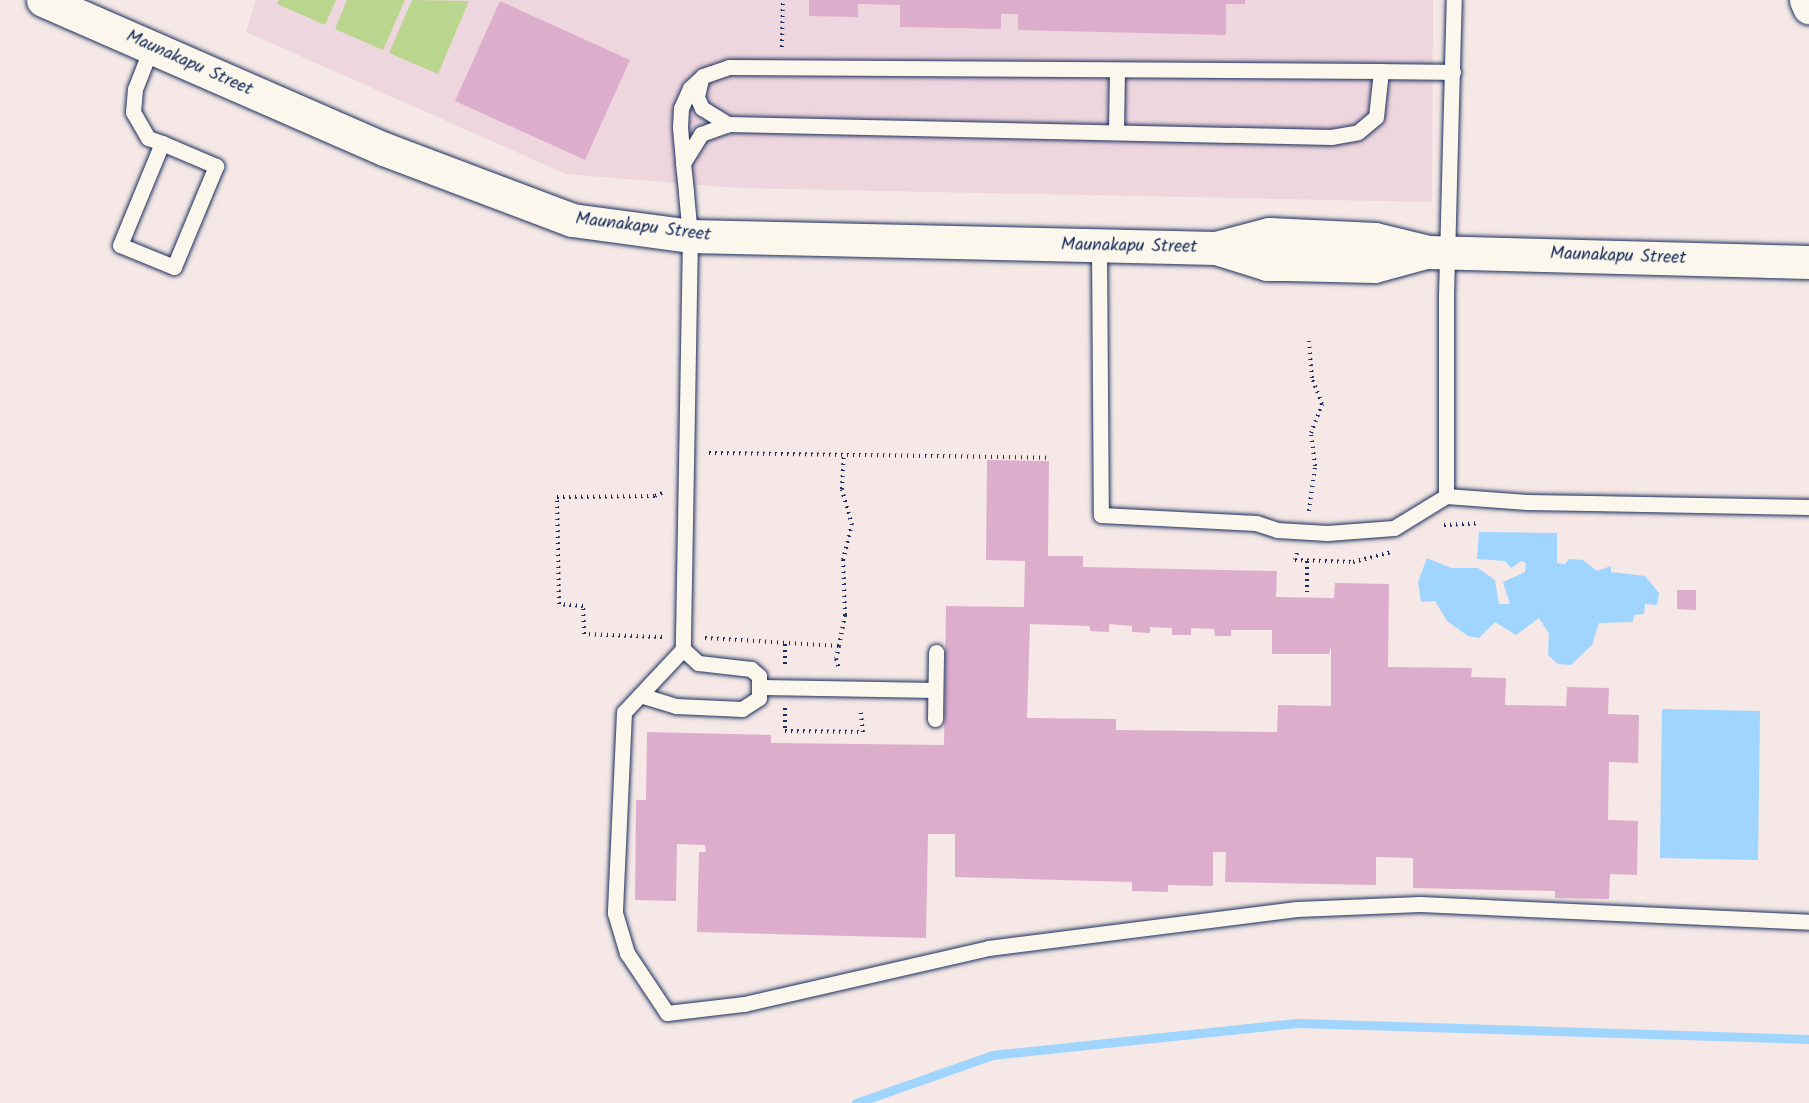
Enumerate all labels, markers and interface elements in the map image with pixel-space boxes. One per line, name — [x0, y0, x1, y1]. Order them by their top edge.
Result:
street label: Maunakapu Street — [122, 26, 256, 102]
street label: Maunakapu Street — [574, 209, 712, 247]
street label: Maunakapu Street — [1061, 235, 1197, 259]
street label: Maunakapu Street — [1549, 244, 1687, 270]

